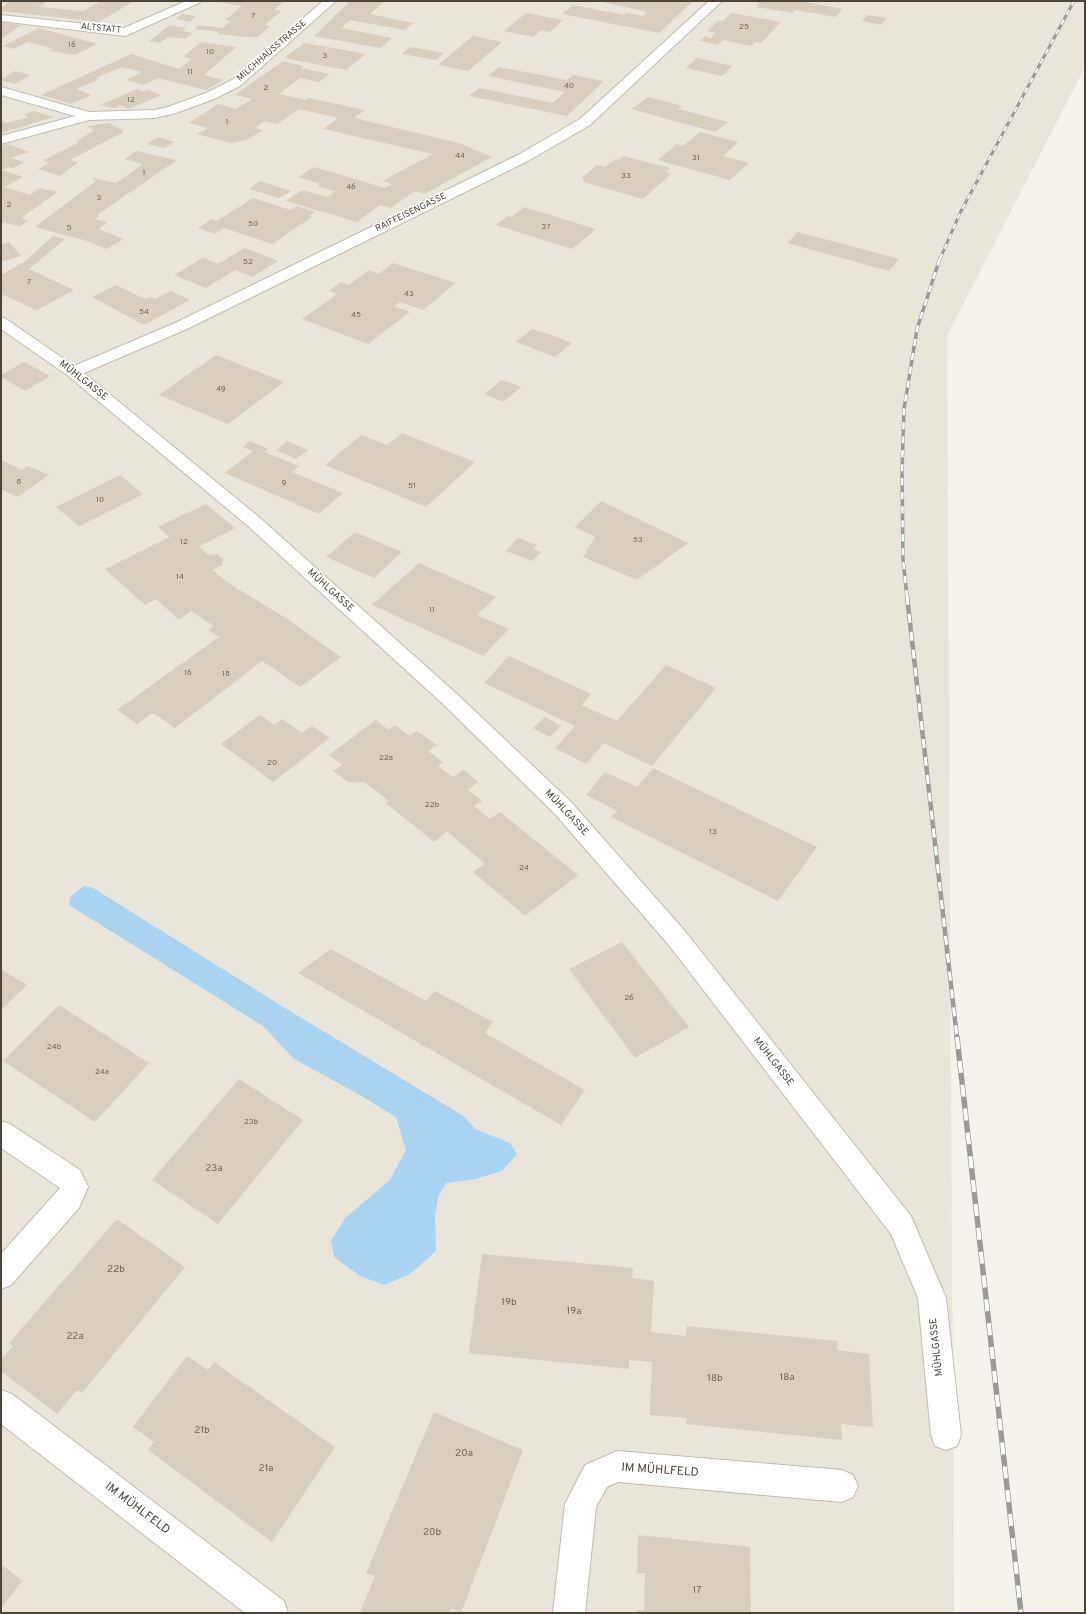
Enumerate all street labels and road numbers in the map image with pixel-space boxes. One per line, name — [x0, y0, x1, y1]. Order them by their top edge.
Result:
street label: MILCHHAUSSTRASSE — [235, 18, 309, 84]
street label: ALTSTATT — [80, 22, 122, 36]
street label: RAIFFEISENGASSE — [374, 191, 448, 235]
street label: MÜHLGASSE — [56, 358, 110, 404]
street label: MÜHLGASSE — [304, 567, 356, 615]
street label: MÜHLGASSE — [542, 787, 590, 839]
street label: MÜHLGASSE — [750, 1035, 796, 1089]
street label: MÜHLGASSE — [928, 1317, 946, 1377]
street label: IM MÜHLFELD — [621, 1461, 699, 1481]
street label: IM MÜHLFELD — [102, 1480, 172, 1538]

